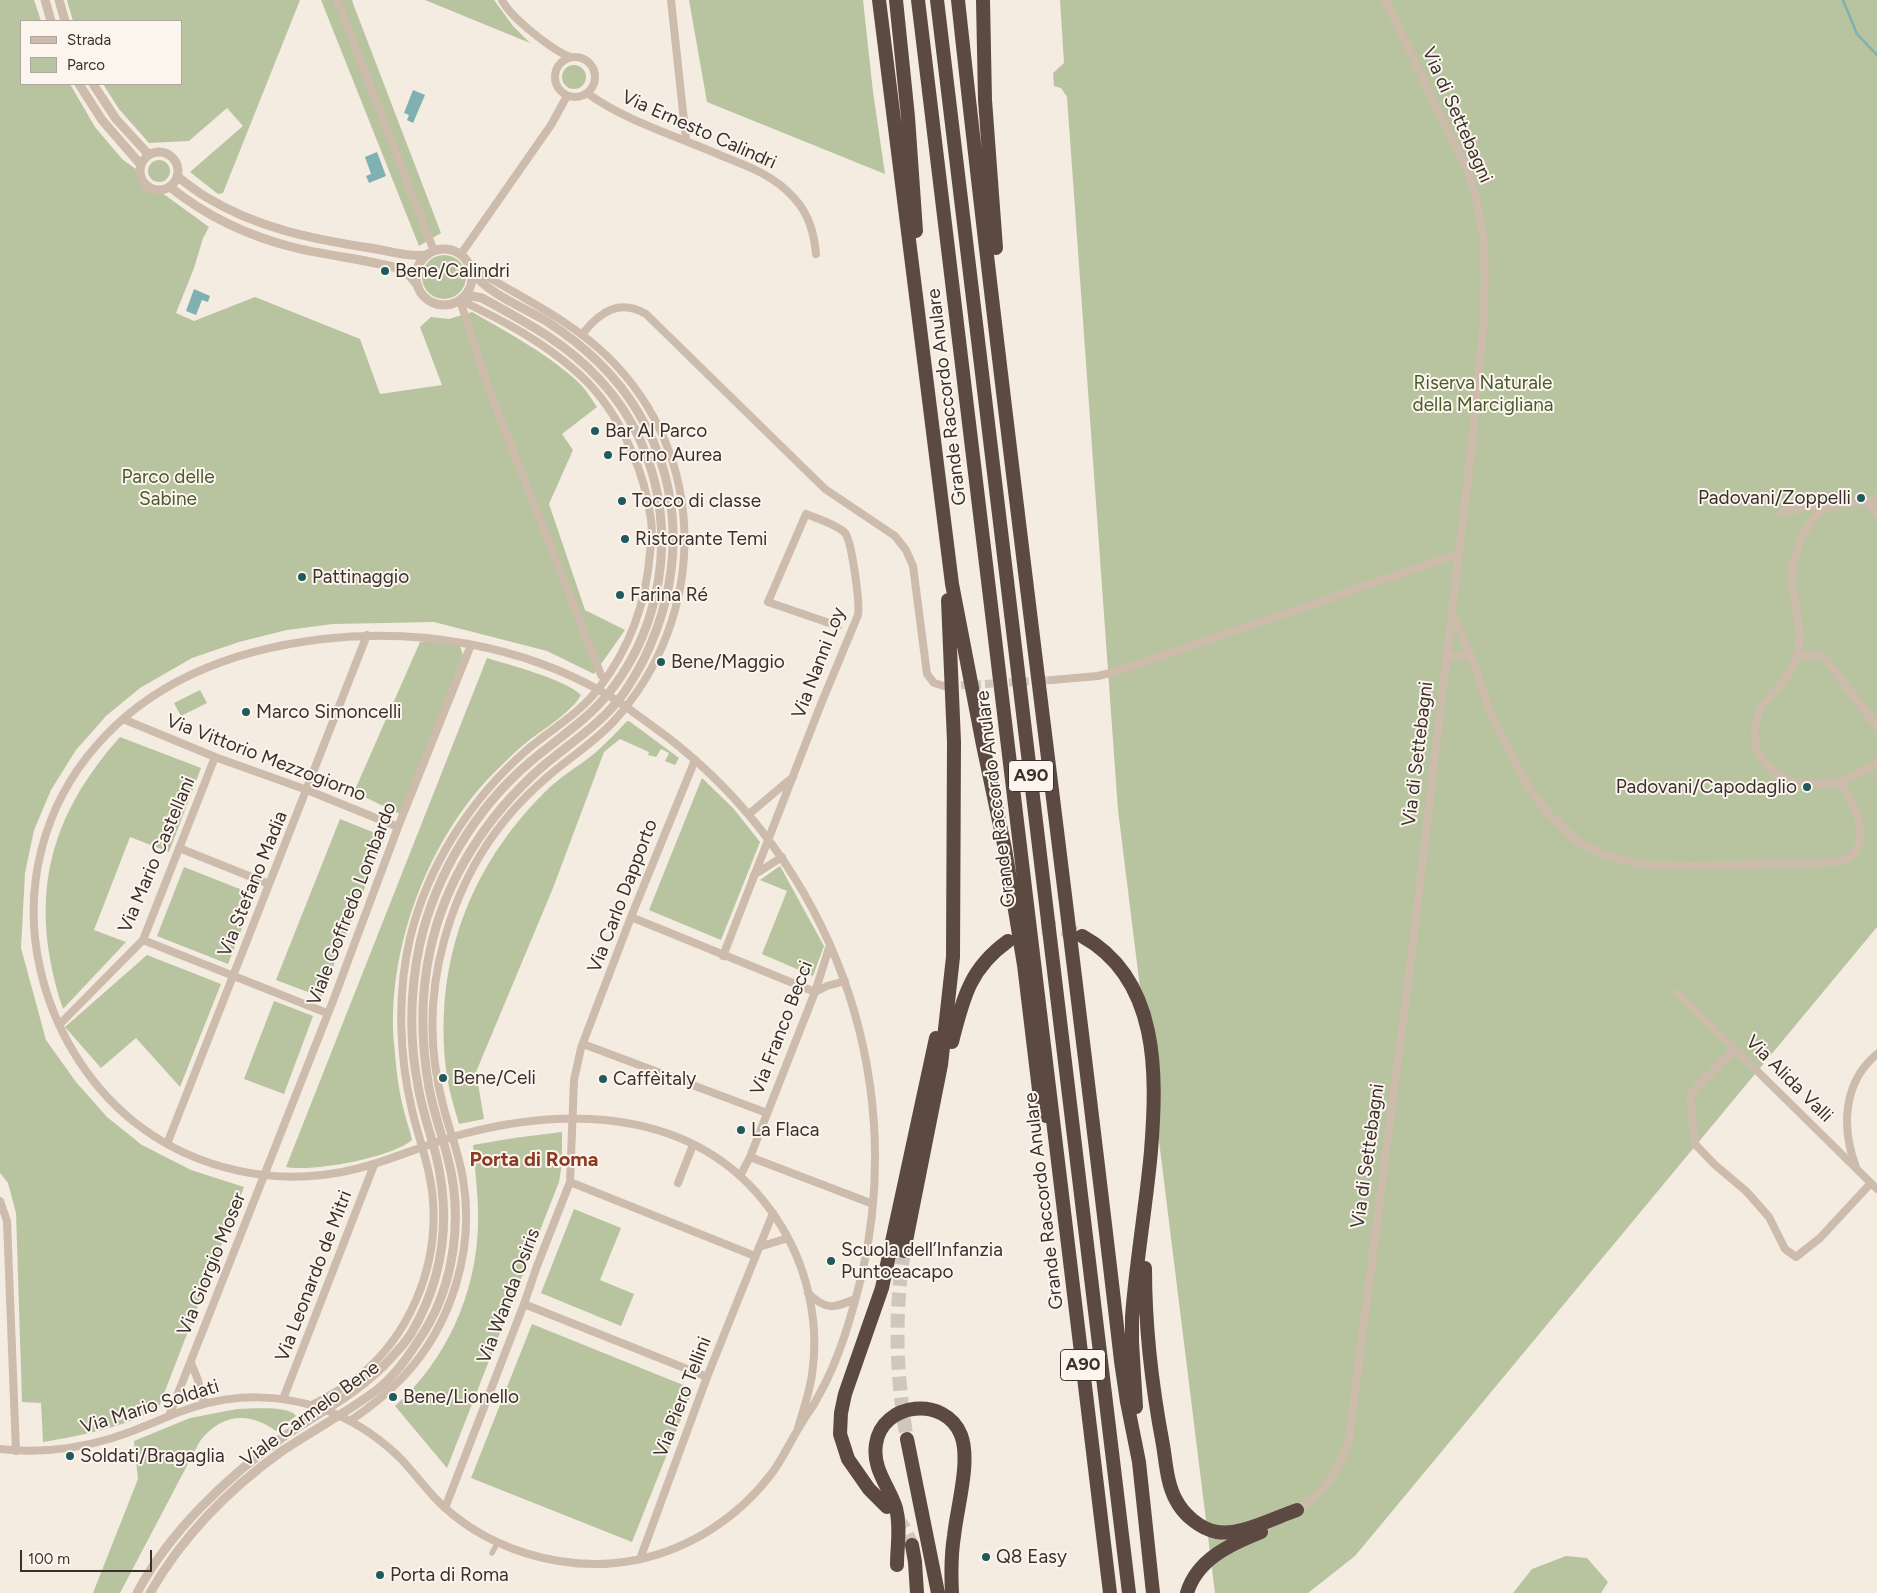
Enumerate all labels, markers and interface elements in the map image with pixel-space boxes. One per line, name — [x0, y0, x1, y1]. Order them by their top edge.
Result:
legend — [20, 20, 182, 85]
text: Strada — [67, 31, 111, 49]
street label: Via di Settebagni — [1417, 44, 1497, 186]
text: Parco — [67, 56, 105, 74]
street label: Via Ernesto Calindri — [618, 86, 780, 174]
place label: Bene/Calindri — [395, 260, 510, 282]
marker: Bene/Calindri — [379, 265, 391, 277]
street label: Grande Raccordo Anulare — [922, 287, 972, 507]
park label: Riserva Naturale della Marcigliana — [1413, 372, 1553, 416]
place label: Bar Al Parco — [605, 420, 707, 442]
marker: Bar Al Parco — [589, 425, 601, 437]
place label: Forno Aurea — [618, 444, 722, 466]
marker: Forno Aurea — [602, 449, 614, 461]
park label: Parco delle Sabine — [121, 466, 215, 510]
place label: Padovani/Zoppelli — [1698, 487, 1851, 509]
place label: Tocco di classe — [632, 490, 761, 512]
marker: Padovani/Zoppelli — [1855, 492, 1867, 504]
marker: Tocco di classe — [616, 495, 628, 507]
place label: Ristorante Temi — [635, 528, 767, 550]
marker: Ristorante Temi — [619, 533, 631, 545]
place label: Pattinaggio — [312, 566, 409, 588]
marker: Pattinaggio — [296, 571, 308, 583]
place label: Farina Ré — [630, 584, 708, 606]
marker: Farina Ré — [614, 589, 626, 601]
street label: Via Nanni Loy — [787, 604, 851, 722]
place label: Bene/Maggio — [671, 651, 785, 673]
marker: Bene/Maggio — [655, 656, 667, 668]
street label: Via di Settebagni — [1398, 680, 1438, 828]
street label: Grande Raccordo Anulare — [971, 689, 1021, 909]
place label: Marco Simoncelli — [256, 701, 401, 723]
marker: Marco Simoncelli — [240, 706, 252, 718]
street label: Via Vittorio Mezzogiorno — [163, 709, 369, 807]
road number: A90 — [1008, 760, 1054, 791]
street label: Via Mario Castellani — [114, 774, 200, 936]
place label: Padovani/Capodaglio — [1616, 776, 1797, 798]
marker: Padovani/Capodaglio — [1801, 781, 1813, 793]
street label: Viale Goffredo Lombardo — [303, 799, 401, 1009]
street label: Via Stefano Madia — [213, 808, 293, 960]
street label: Via Carlo Dapporto — [583, 816, 663, 976]
street label: Via Franco Becci — [746, 958, 818, 1098]
street label: Via Alida Valli — [1741, 1031, 1837, 1127]
place label: Bene/Celi — [453, 1067, 536, 1089]
place label: Caffèitaly — [613, 1068, 696, 1090]
marker: Bene/Celi — [437, 1072, 449, 1084]
marker: Caffèitaly — [597, 1073, 609, 1085]
street label: Via di Settebagni — [1347, 1082, 1389, 1230]
street label: Grande Raccordo Anulare — [1019, 1091, 1069, 1311]
place label: La Flaca — [751, 1119, 819, 1141]
marker: La Flaca — [735, 1124, 747, 1136]
district label: Porta di Roma — [470, 1148, 598, 1172]
street label: Via Leonardo de Mitri — [271, 1187, 357, 1365]
street label: Via Giorgio Moser — [173, 1189, 251, 1339]
street label: Via Wanda Osiris — [473, 1225, 545, 1367]
place label: Scuola dell’Infanzia Puntoeacapo — [841, 1239, 1003, 1283]
marker: Scuola dell’Infanzia Puntoeacapo — [825, 1255, 837, 1267]
street label: Via Piero Tellini — [650, 1333, 716, 1461]
road number: A90 — [1060, 1350, 1106, 1380]
street label: Viale Carmelo Bene — [236, 1356, 384, 1472]
street label: Via Mario Soldati — [78, 1375, 222, 1439]
place label: Bene/Lionello — [403, 1386, 519, 1408]
marker: Bene/Lionello — [387, 1391, 399, 1403]
place label: Soldati/Bragaglia — [80, 1445, 225, 1467]
marker: Soldati/Bragaglia — [64, 1450, 76, 1462]
scale bar — [22, 1540, 155, 1572]
place label: Q8 Easy — [996, 1546, 1067, 1568]
text: 100 m — [28, 1550, 70, 1568]
marker: Q8 Easy — [980, 1551, 992, 1563]
place label: Porta di Roma — [390, 1564, 509, 1586]
marker: Porta di Roma — [374, 1569, 386, 1581]

